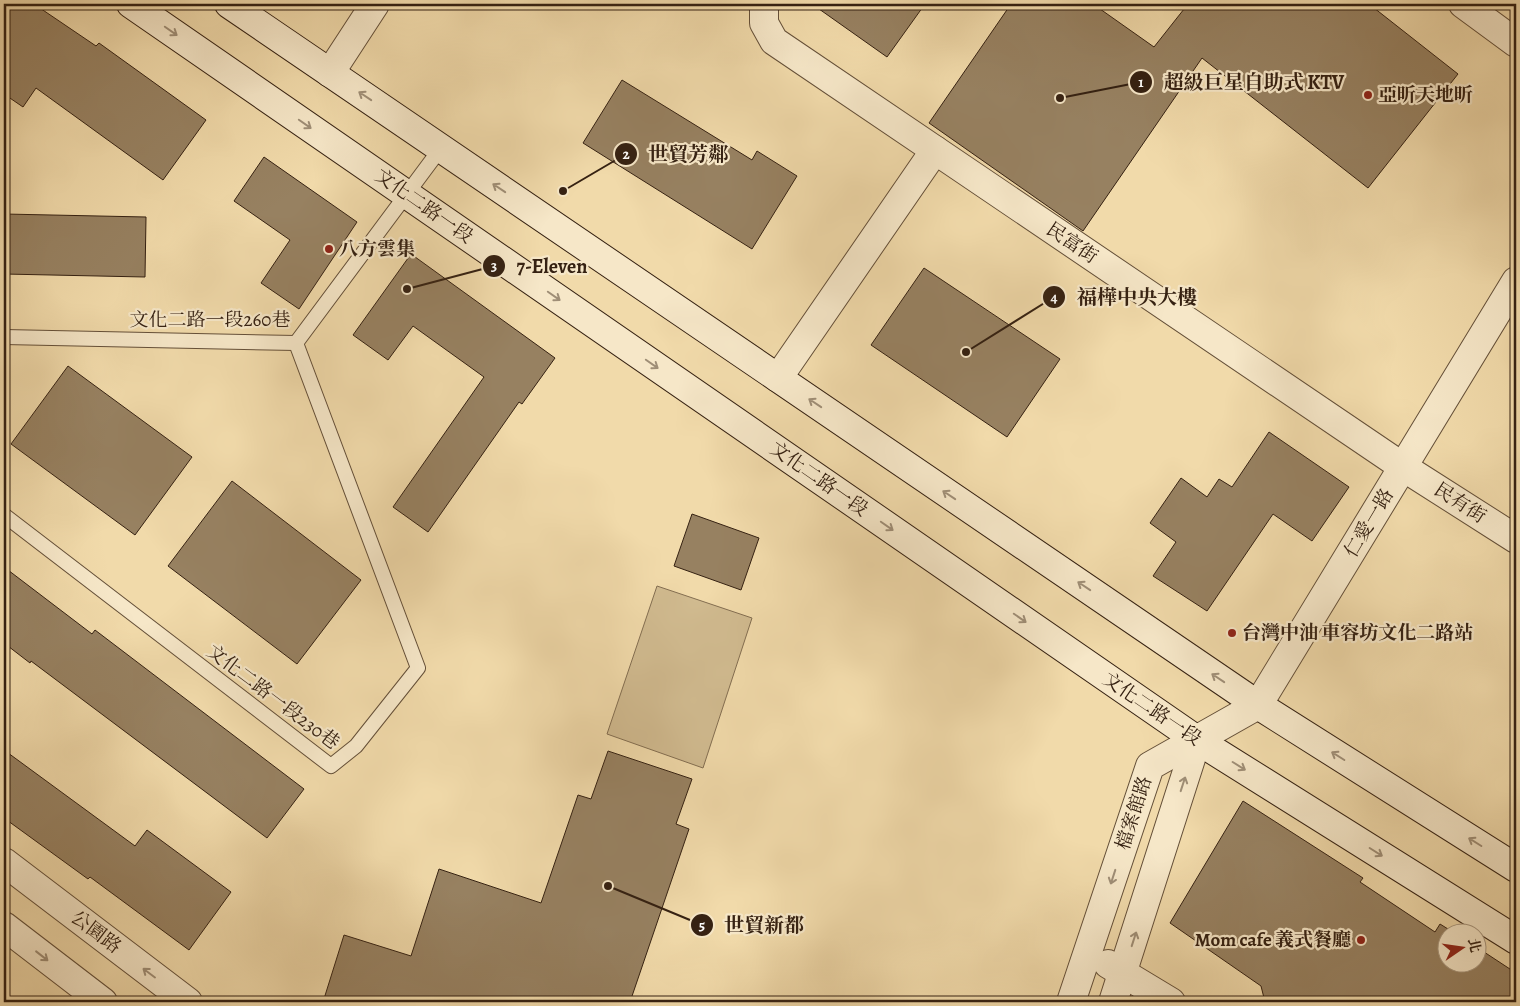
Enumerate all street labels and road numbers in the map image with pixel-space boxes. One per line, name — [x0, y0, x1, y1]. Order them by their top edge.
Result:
street label: 文化二路一段 — [370, 163, 478, 249]
street label: 民富街 — [1041, 216, 1103, 270]
street label: 文化二路一段260巷 — [130, 307, 290, 333]
street label: 文化二路一段 — [765, 436, 873, 522]
street label: 民有街 — [1429, 477, 1491, 529]
street label: 仁愛一路 — [1338, 484, 1400, 562]
street label: 文化二路一段230巷 — [201, 638, 345, 756]
street label: 文化二路一段 — [1097, 666, 1207, 752]
street label: 檔案館路 — [1110, 773, 1158, 853]
street label: 公園路 — [65, 904, 127, 960]

